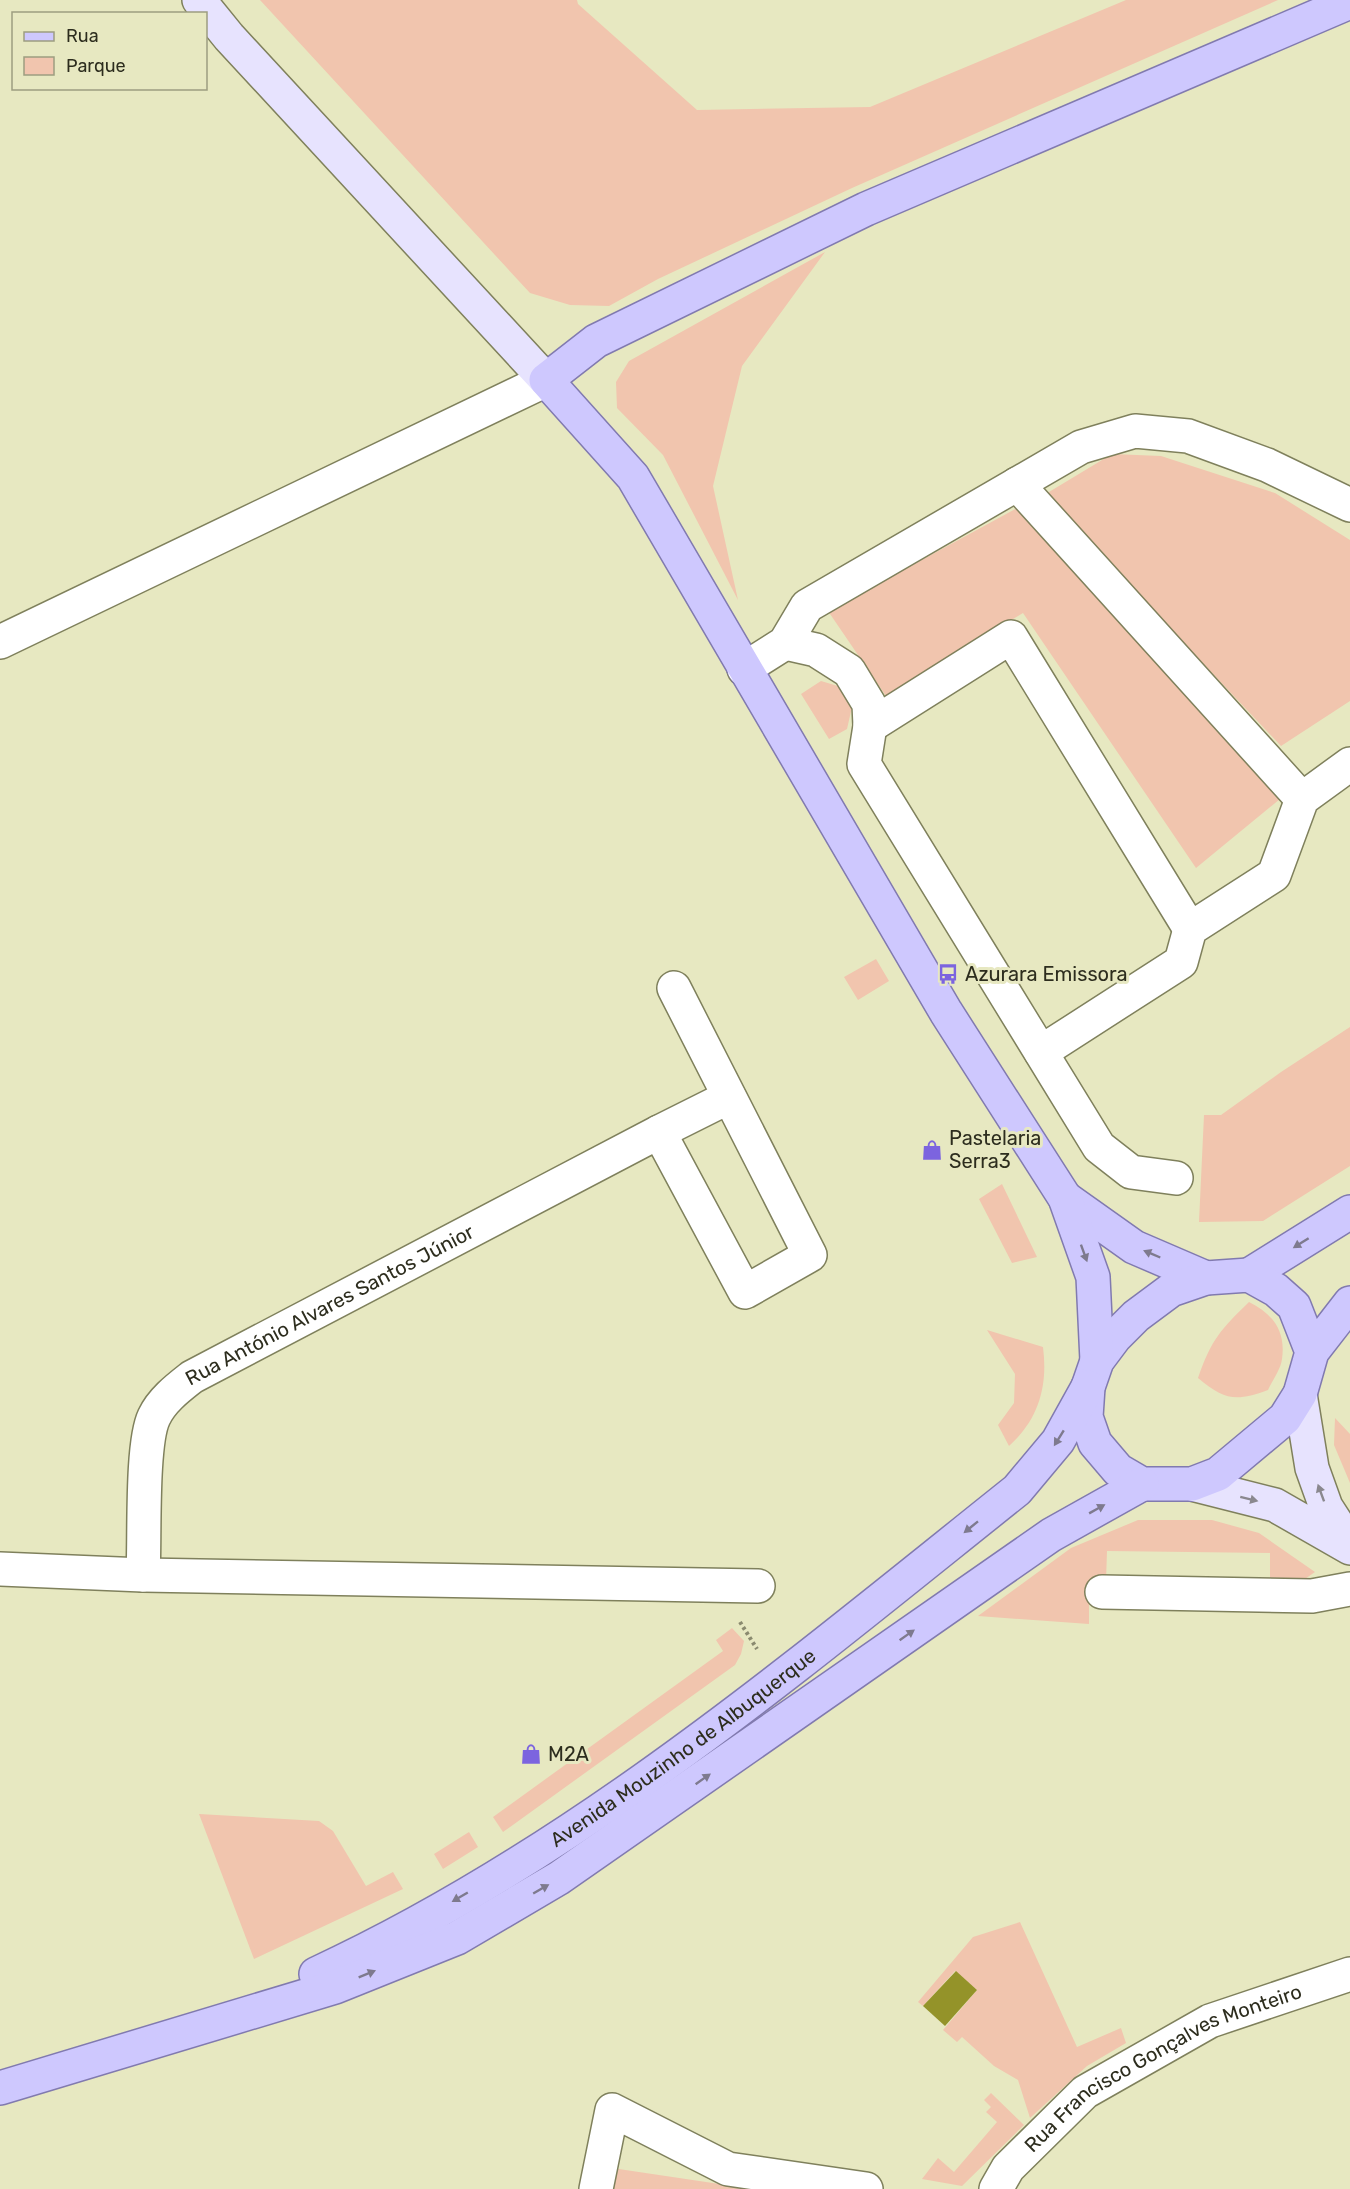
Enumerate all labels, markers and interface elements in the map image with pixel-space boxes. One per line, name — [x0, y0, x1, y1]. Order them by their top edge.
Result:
legend — [12, 12, 207, 90]
text: Rua — [66, 25, 99, 47]
text: Parque — [66, 55, 126, 77]
bus stop icon: Azurara Emissora — [936, 962, 960, 986]
place label: Azurara Emissora — [965, 962, 1128, 986]
place label: Pastelaria Serra3 — [949, 1126, 1041, 1173]
shop icon: Pastelaria Serra3 — [920, 1138, 944, 1162]
street label: Rua António Alvares Santos Júnior — [181, 1219, 478, 1390]
one-way arrow — [1292, 1237, 1309, 1248]
one-way arrow — [1080, 1244, 1090, 1262]
one-way arrow — [1143, 1249, 1161, 1259]
one-way arrow — [1053, 1429, 1065, 1445]
one-way arrow — [1316, 1484, 1326, 1502]
one-way arrow — [1239, 1494, 1258, 1504]
one-way arrow — [1089, 1504, 1106, 1514]
one-way arrow — [963, 1520, 979, 1533]
one-way arrow — [899, 1629, 915, 1641]
street label: Avenida Mouzinho de Albuquerque — [546, 1643, 820, 1852]
shop icon: M2A — [519, 1742, 543, 1766]
place label: M2A — [548, 1742, 589, 1766]
one-way arrow — [695, 1774, 710, 1786]
one-way arrow — [533, 1884, 550, 1894]
one-way arrow — [452, 1892, 468, 1903]
one-way arrow — [358, 1969, 376, 1979]
street label: Rua Francisco Gonçalves Monteiro — [1019, 1979, 1305, 2157]

